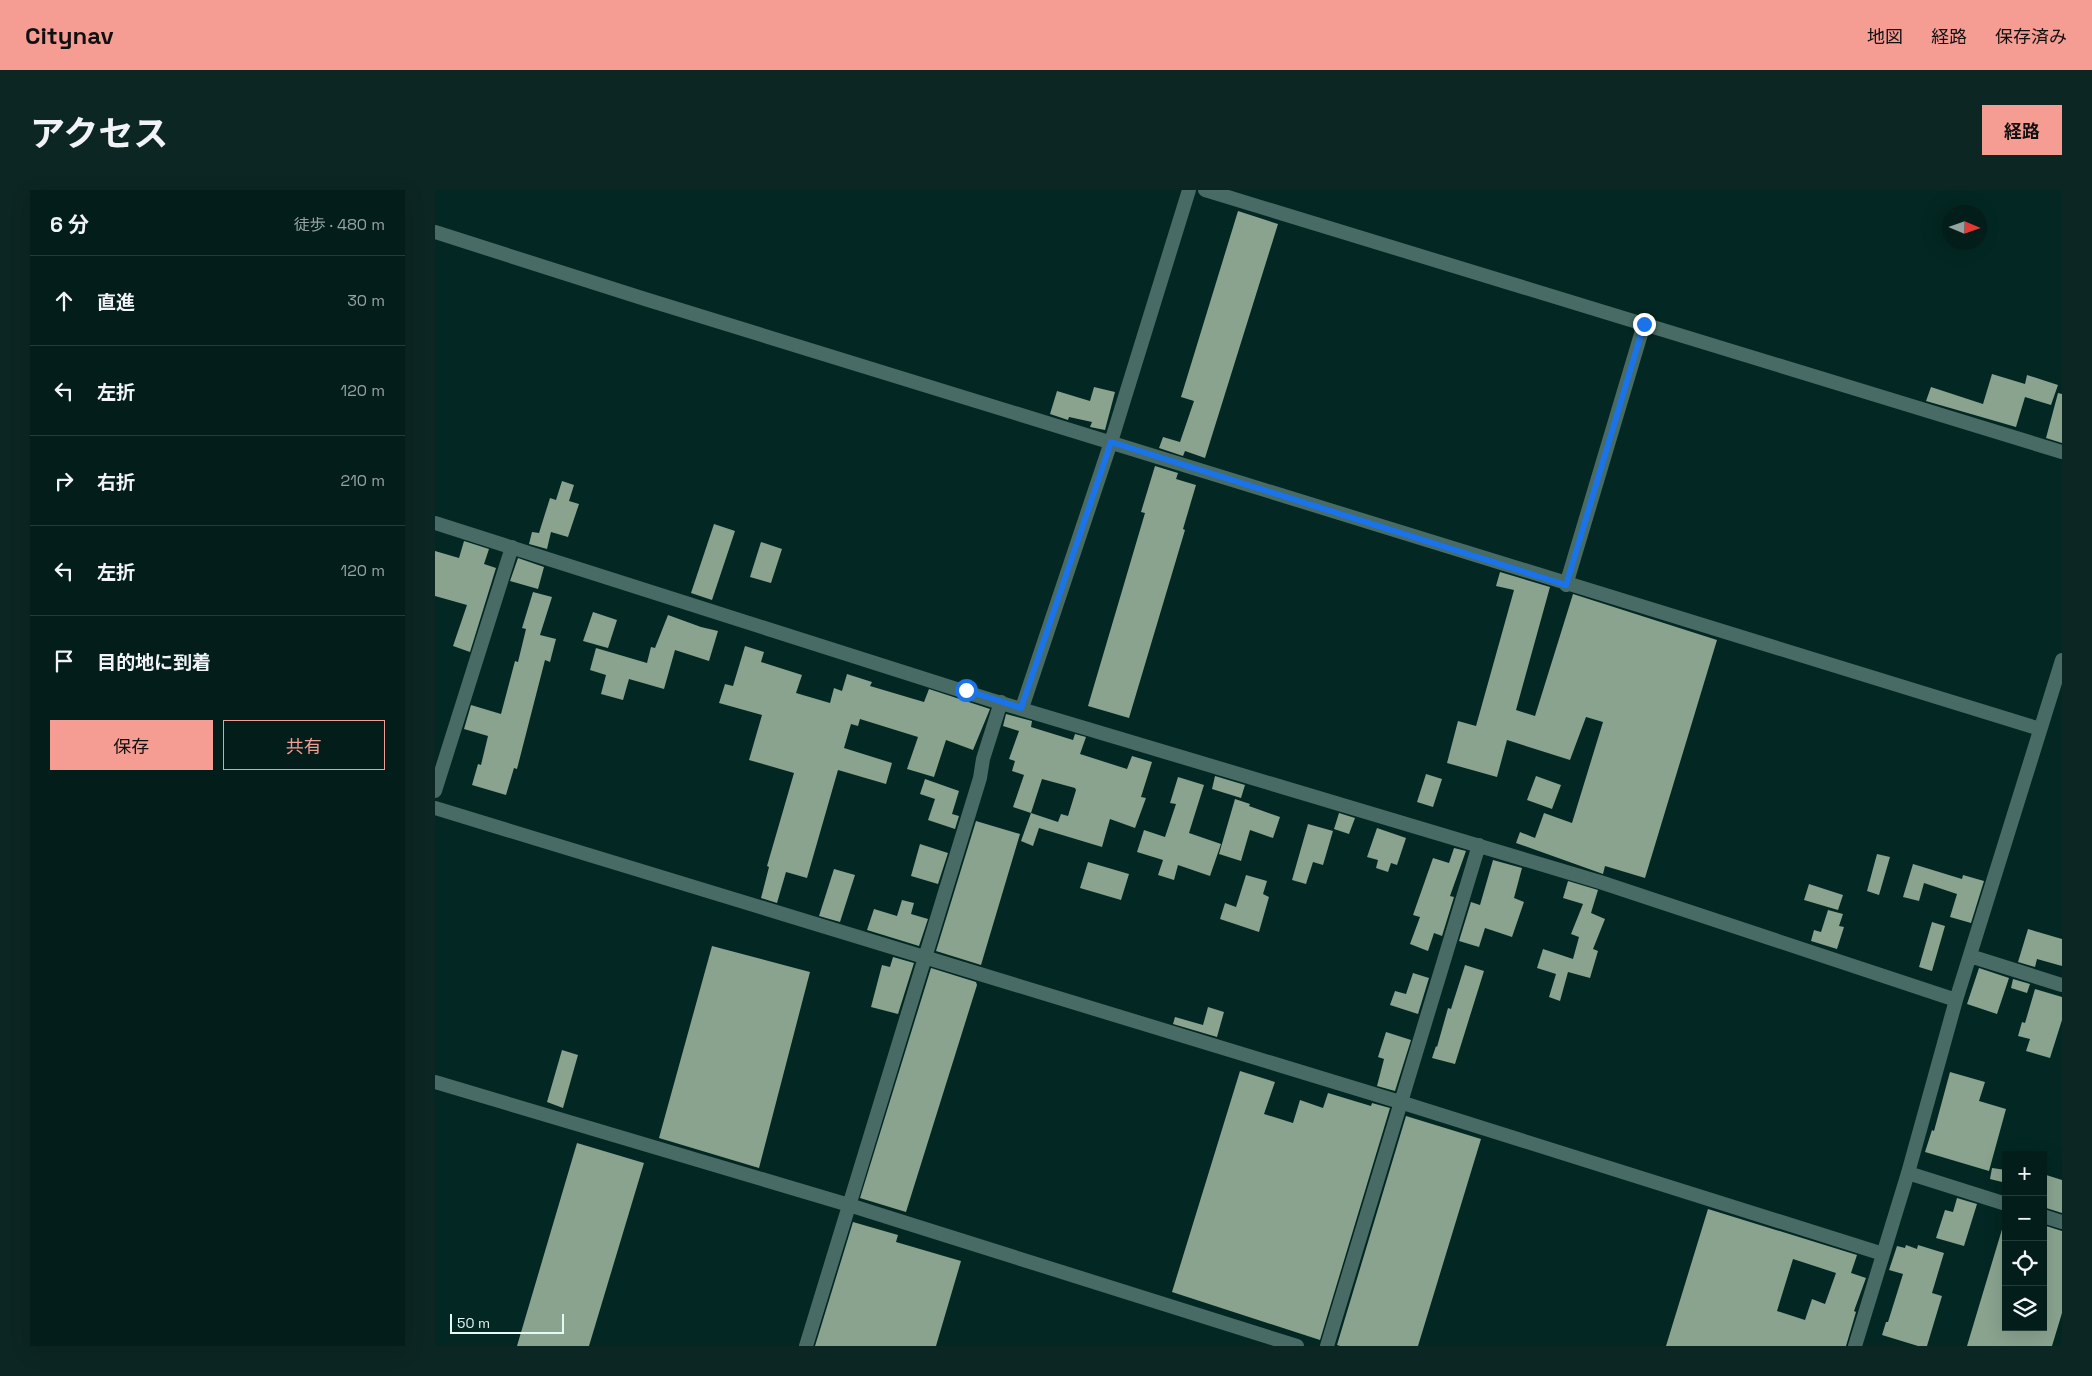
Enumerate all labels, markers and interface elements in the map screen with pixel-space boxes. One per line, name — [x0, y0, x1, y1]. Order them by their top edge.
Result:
text: Citynav — [25, 20, 114, 51]
text: 地図 — [1867, 25, 1903, 48]
text: 経路 — [1931, 25, 1967, 48]
text: 保存済み — [1995, 25, 2067, 48]
button: 経路 — [1982, 105, 2062, 155]
text: アクセス — [30, 112, 168, 156]
north arrow — [1942, 205, 1987, 250]
text: 6 分 — [50, 211, 89, 238]
text: 徒歩 · 480 m — [294, 214, 385, 235]
icon: ahead — [50, 287, 78, 315]
text: 直進 — [97, 290, 135, 315]
text: 30 m — [347, 290, 385, 311]
route end — [1633, 313, 1656, 336]
icon: left — [50, 377, 78, 405]
text: 左折 — [97, 380, 135, 405]
text: 120 m — [341, 380, 385, 401]
icon: right — [50, 467, 78, 495]
text: 右折 — [97, 470, 135, 495]
text: 210 m — [341, 470, 385, 491]
icon: left — [50, 557, 78, 585]
text: 左折 — [97, 560, 135, 585]
text: 120 m — [341, 560, 385, 581]
icon: arrive — [50, 647, 78, 675]
text: 目的地に到着 — [97, 650, 211, 675]
route start — [955, 679, 978, 702]
button: 保存 — [50, 720, 213, 770]
button: 共有 — [223, 720, 385, 770]
map controls — [2002, 1151, 2047, 1331]
button: + — [2002, 1151, 2047, 1196]
button: − — [2002, 1196, 2047, 1241]
button: locate — [2002, 1241, 2047, 1286]
button: layers — [2002, 1286, 2047, 1331]
scale bar — [450, 1311, 564, 1334]
text: 50 m — [457, 1314, 490, 1332]

